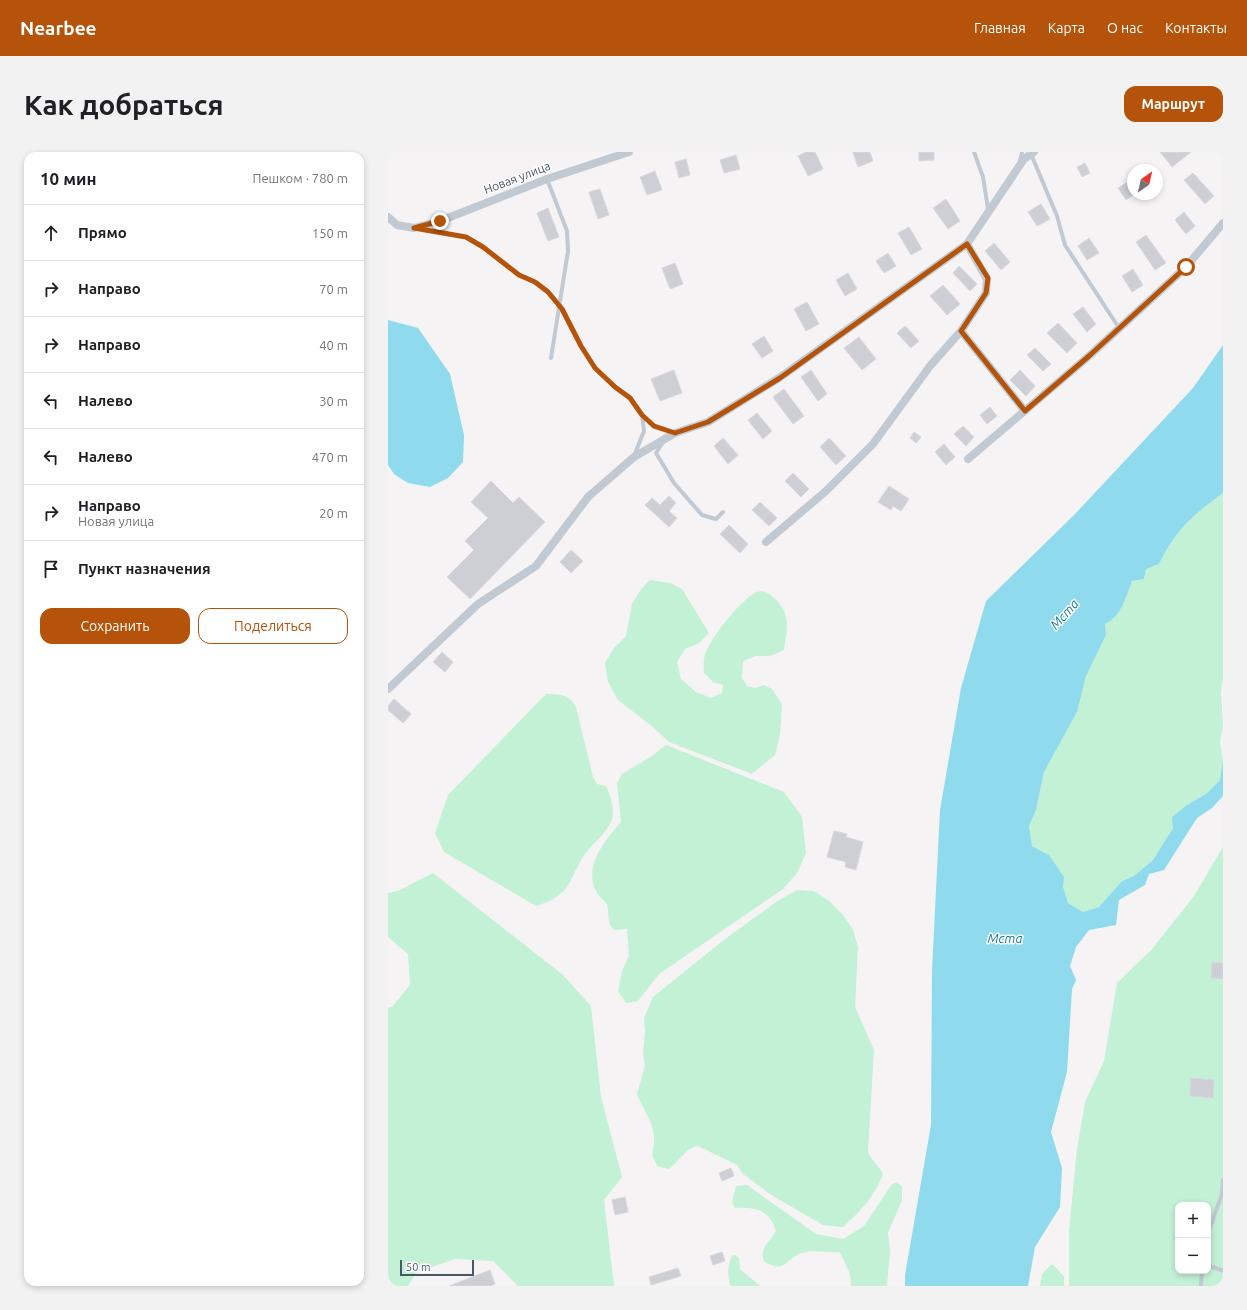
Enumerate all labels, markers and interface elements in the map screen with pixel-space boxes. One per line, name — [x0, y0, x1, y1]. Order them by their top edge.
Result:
text: Nearbee — [20, 17, 97, 39]
text: Главная — [974, 20, 1026, 36]
text: Карта — [1048, 20, 1085, 36]
text: О нас — [1107, 20, 1143, 36]
text: Контакты — [1165, 20, 1227, 36]
button: Маршрут — [1124, 86, 1223, 122]
text: Как добраться — [24, 89, 223, 120]
street label: Новая улица — [482, 159, 552, 196]
north arrow — [1127, 164, 1163, 200]
text: 10 мин — [40, 169, 96, 188]
text: Пешком · 780 m — [252, 171, 348, 185]
route end — [431, 212, 449, 230]
icon: ahead — [40, 222, 62, 244]
text: Прямо — [78, 224, 127, 241]
text: 150 m — [312, 226, 348, 240]
route start — [1177, 258, 1195, 276]
icon: right — [40, 278, 62, 300]
text: Направо — [78, 280, 141, 297]
text: 70 m — [319, 282, 348, 296]
icon: right — [40, 334, 62, 356]
text: Направо — [78, 336, 141, 353]
text: 40 m — [319, 338, 348, 352]
icon: left — [40, 390, 62, 412]
text: Налево — [78, 392, 133, 409]
text: 30 m — [319, 394, 348, 408]
icon: left — [40, 446, 62, 468]
text: Налево — [78, 448, 133, 465]
text: 470 m — [312, 450, 348, 464]
text: Направо — [78, 497, 141, 514]
icon: right — [40, 502, 62, 524]
text: 20 m — [319, 506, 348, 520]
text: Новая улица — [78, 514, 154, 528]
icon: arrive — [40, 558, 62, 580]
text: Пункт назначения — [78, 560, 211, 577]
water label: Мста — [1047, 596, 1081, 632]
button: Сохранить — [40, 608, 190, 644]
button: Поделиться — [198, 608, 348, 644]
water label: Мста — [988, 931, 1022, 945]
map controls — [1175, 1202, 1211, 1274]
button: + — [1175, 1202, 1211, 1238]
button: − — [1175, 1238, 1211, 1274]
scale bar — [400, 1258, 474, 1277]
text: 50 m — [406, 1261, 430, 1273]

